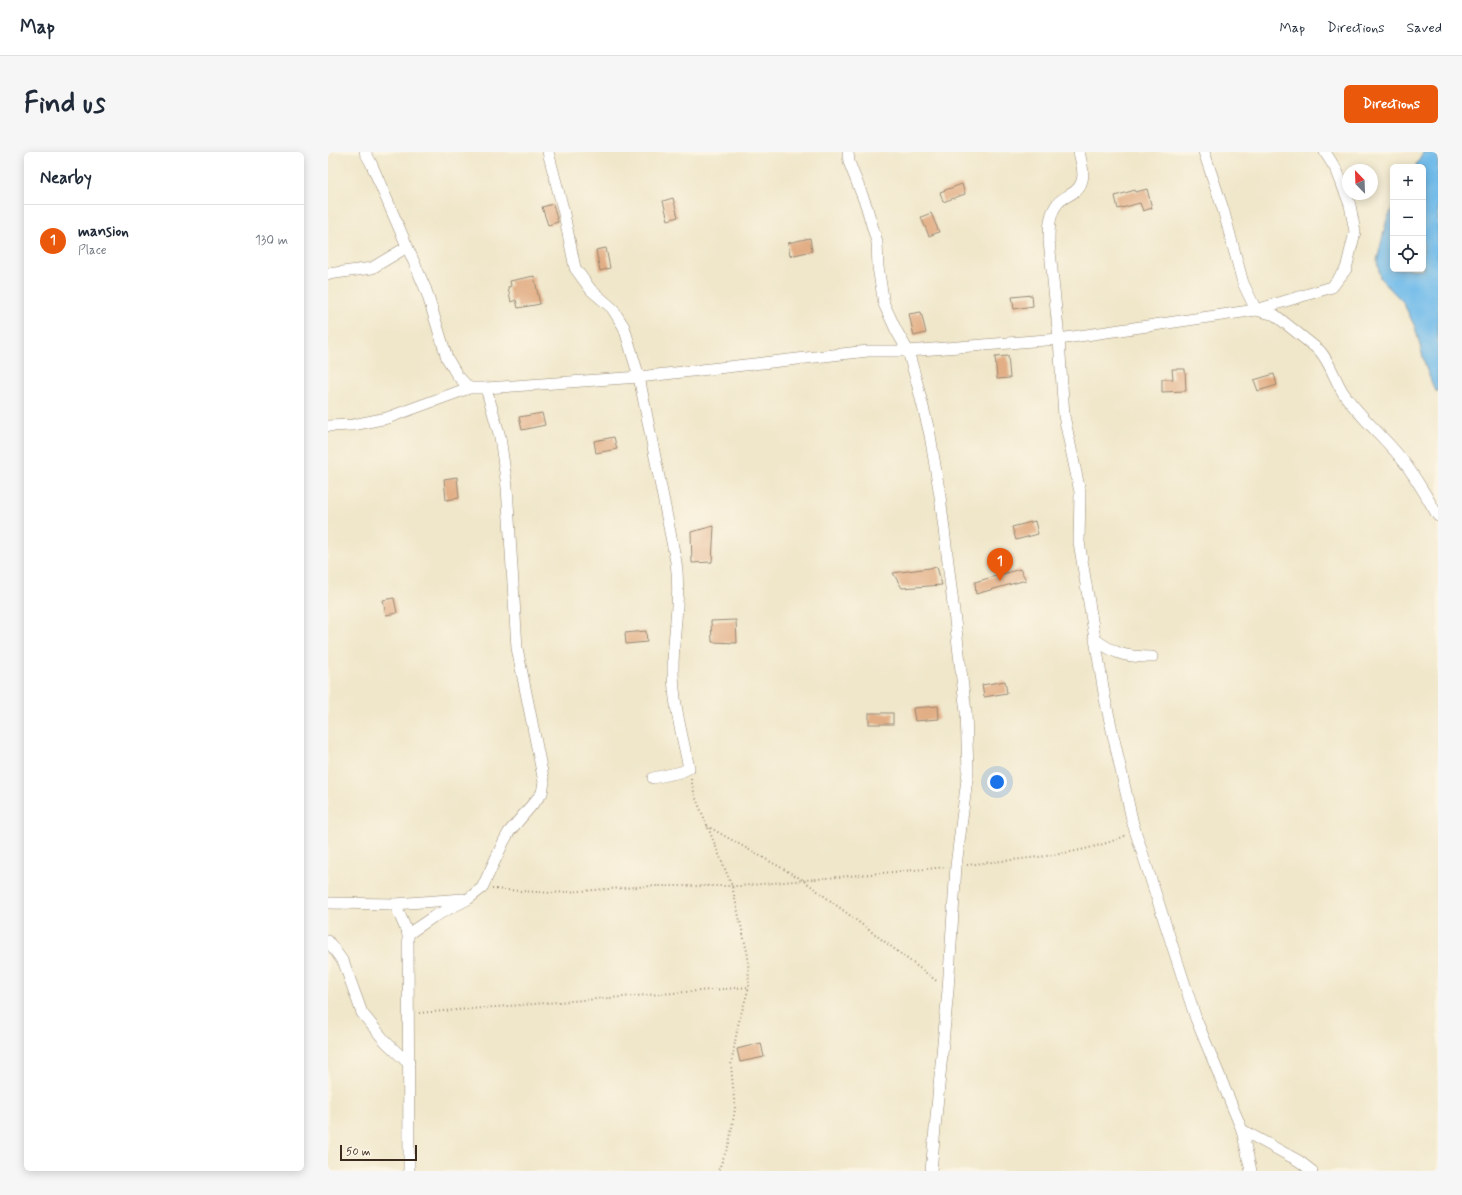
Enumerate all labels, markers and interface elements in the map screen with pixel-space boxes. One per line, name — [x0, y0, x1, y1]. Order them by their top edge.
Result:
text: Map — [20, 15, 55, 40]
text: Map — [1279, 19, 1305, 37]
text: Directions — [1327, 19, 1385, 37]
text: Saved — [1407, 19, 1442, 37]
button: Directions — [1344, 85, 1438, 123]
text: Find us — [24, 86, 105, 123]
north arrow — [1342, 164, 1378, 200]
map controls — [1390, 164, 1426, 272]
button: + — [1390, 164, 1426, 200]
text: Nearby — [40, 167, 92, 189]
button: − — [1390, 200, 1426, 236]
text: mansion — [78, 222, 129, 242]
text: 1 — [50, 232, 56, 249]
text: 130 m — [255, 232, 288, 249]
button: locate — [1390, 236, 1426, 272]
text: Place — [78, 242, 107, 259]
pin: 1 — [987, 548, 1013, 581]
your location — [987, 772, 1007, 792]
scale bar — [340, 1143, 417, 1162]
text: 50 m — [346, 1145, 371, 1159]

